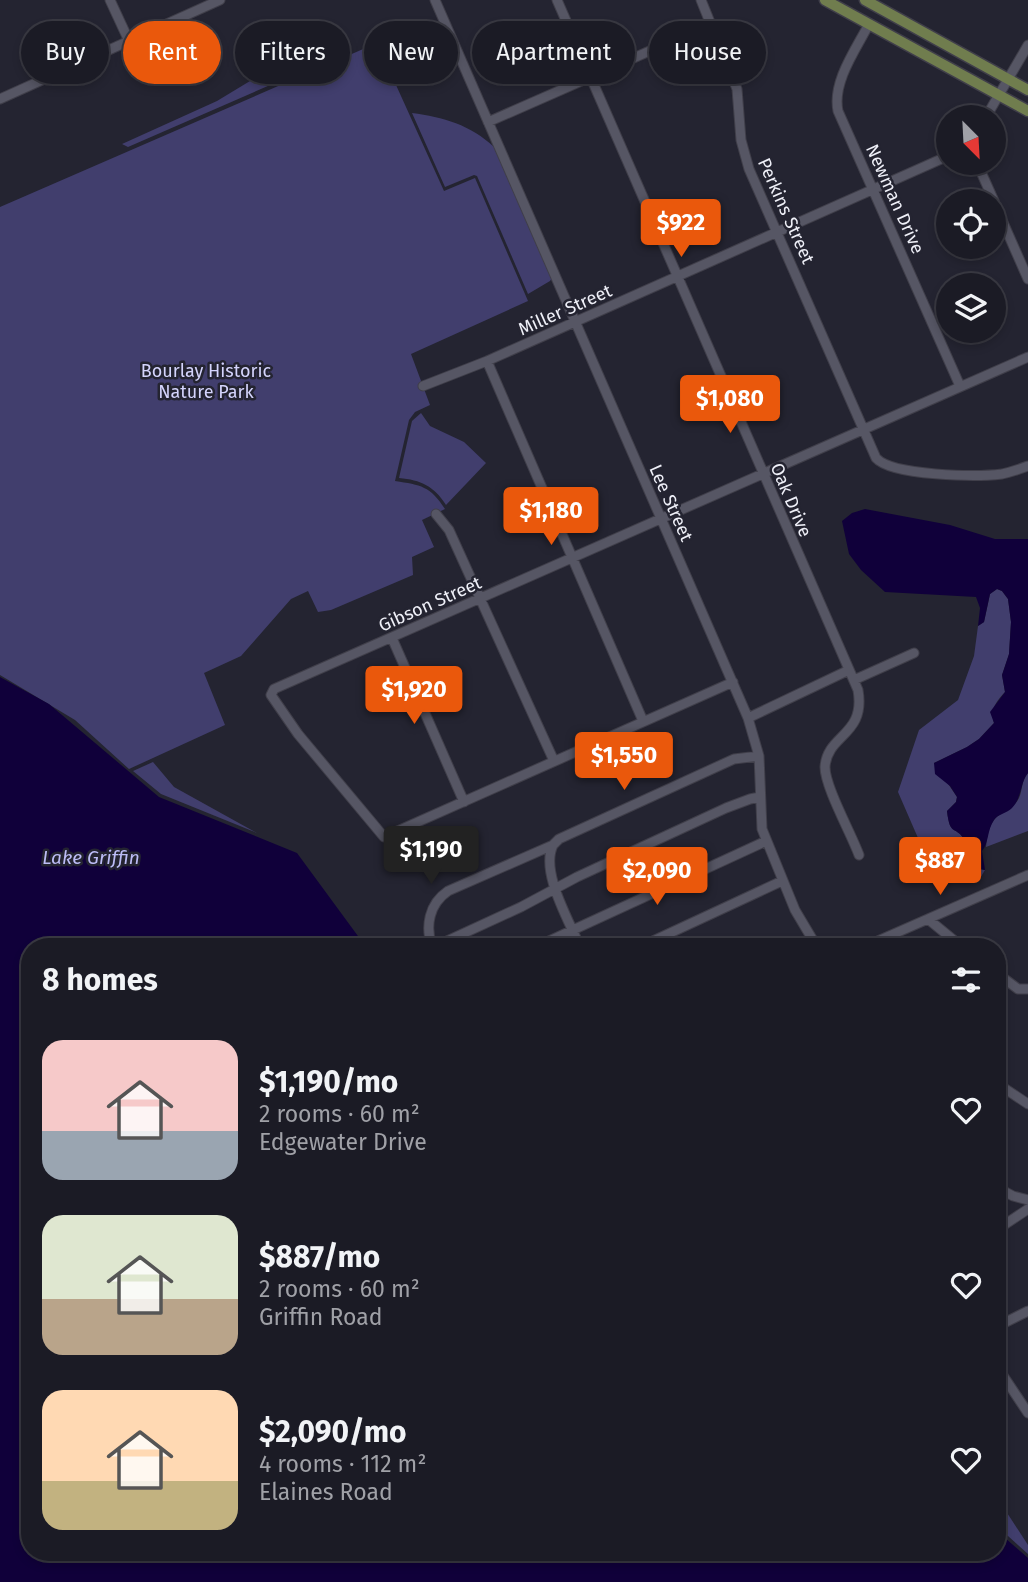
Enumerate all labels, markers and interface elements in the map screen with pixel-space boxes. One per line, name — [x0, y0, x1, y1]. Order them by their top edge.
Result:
chip: Buy — [21, 21, 109, 84]
chip: Rent — [123, 21, 221, 84]
chip: Filters — [235, 21, 350, 84]
chip: New — [364, 21, 458, 84]
chip: Apartment — [472, 21, 635, 84]
chip: House — [649, 21, 766, 84]
north arrow — [936, 105, 1006, 175]
map controls — [936, 105, 1006, 343]
street label: Newman Drive — [861, 141, 929, 257]
street label: Perkins Street — [753, 155, 819, 268]
button: locate — [936, 189, 1006, 259]
pin: $922 — [640, 200, 722, 259]
text: $922 — [657, 208, 705, 236]
button: layers — [936, 273, 1006, 343]
street label: Miller Street — [515, 279, 616, 340]
park label: Bourlay Historic Nature Park — [141, 360, 272, 403]
pin: $1,080 — [673, 376, 787, 435]
text: $1,080 — [696, 384, 764, 412]
street label: Oak Drive — [766, 460, 816, 540]
street label: Lee Street — [644, 461, 698, 545]
pin: $1,180 — [494, 488, 608, 547]
text: $1,180 — [519, 496, 583, 524]
street label: Gibson Street — [375, 571, 485, 636]
pin: $1,920 — [357, 666, 471, 726]
text: $1,920 — [381, 675, 447, 703]
pin: $1,550 — [567, 732, 681, 792]
text: $1,550 — [591, 741, 657, 769]
pin: $1,190 — [374, 826, 488, 886]
text: $1,190 — [400, 835, 462, 863]
pin: $887 — [899, 838, 981, 897]
water label: Lake Griffin — [42, 846, 140, 869]
text: $887 — [915, 846, 965, 874]
pin: $2,090 — [600, 848, 714, 907]
text: $2,090 — [622, 856, 692, 884]
icon: filters — [947, 961, 985, 999]
text: 8 homes — [42, 962, 158, 998]
text: $1,190/mo — [259, 1064, 398, 1100]
icon: home — [98, 1068, 182, 1152]
icon: heart — [947, 1091, 985, 1129]
text: 2 rooms · 60 m² — [259, 1100, 420, 1128]
text: Edgewater Drive — [259, 1128, 427, 1156]
text: $887/mo — [259, 1239, 380, 1275]
icon: home — [98, 1243, 182, 1327]
icon: heart — [947, 1266, 985, 1304]
text: 2 rooms · 60 m² — [259, 1275, 420, 1303]
text: Griffin Road — [259, 1303, 382, 1331]
text: $2,090/mo — [259, 1414, 407, 1450]
icon: home — [98, 1418, 182, 1502]
icon: heart — [947, 1441, 985, 1479]
text: 4 rooms · 112 m² — [259, 1450, 426, 1478]
text: Elaines Road — [259, 1478, 393, 1506]

